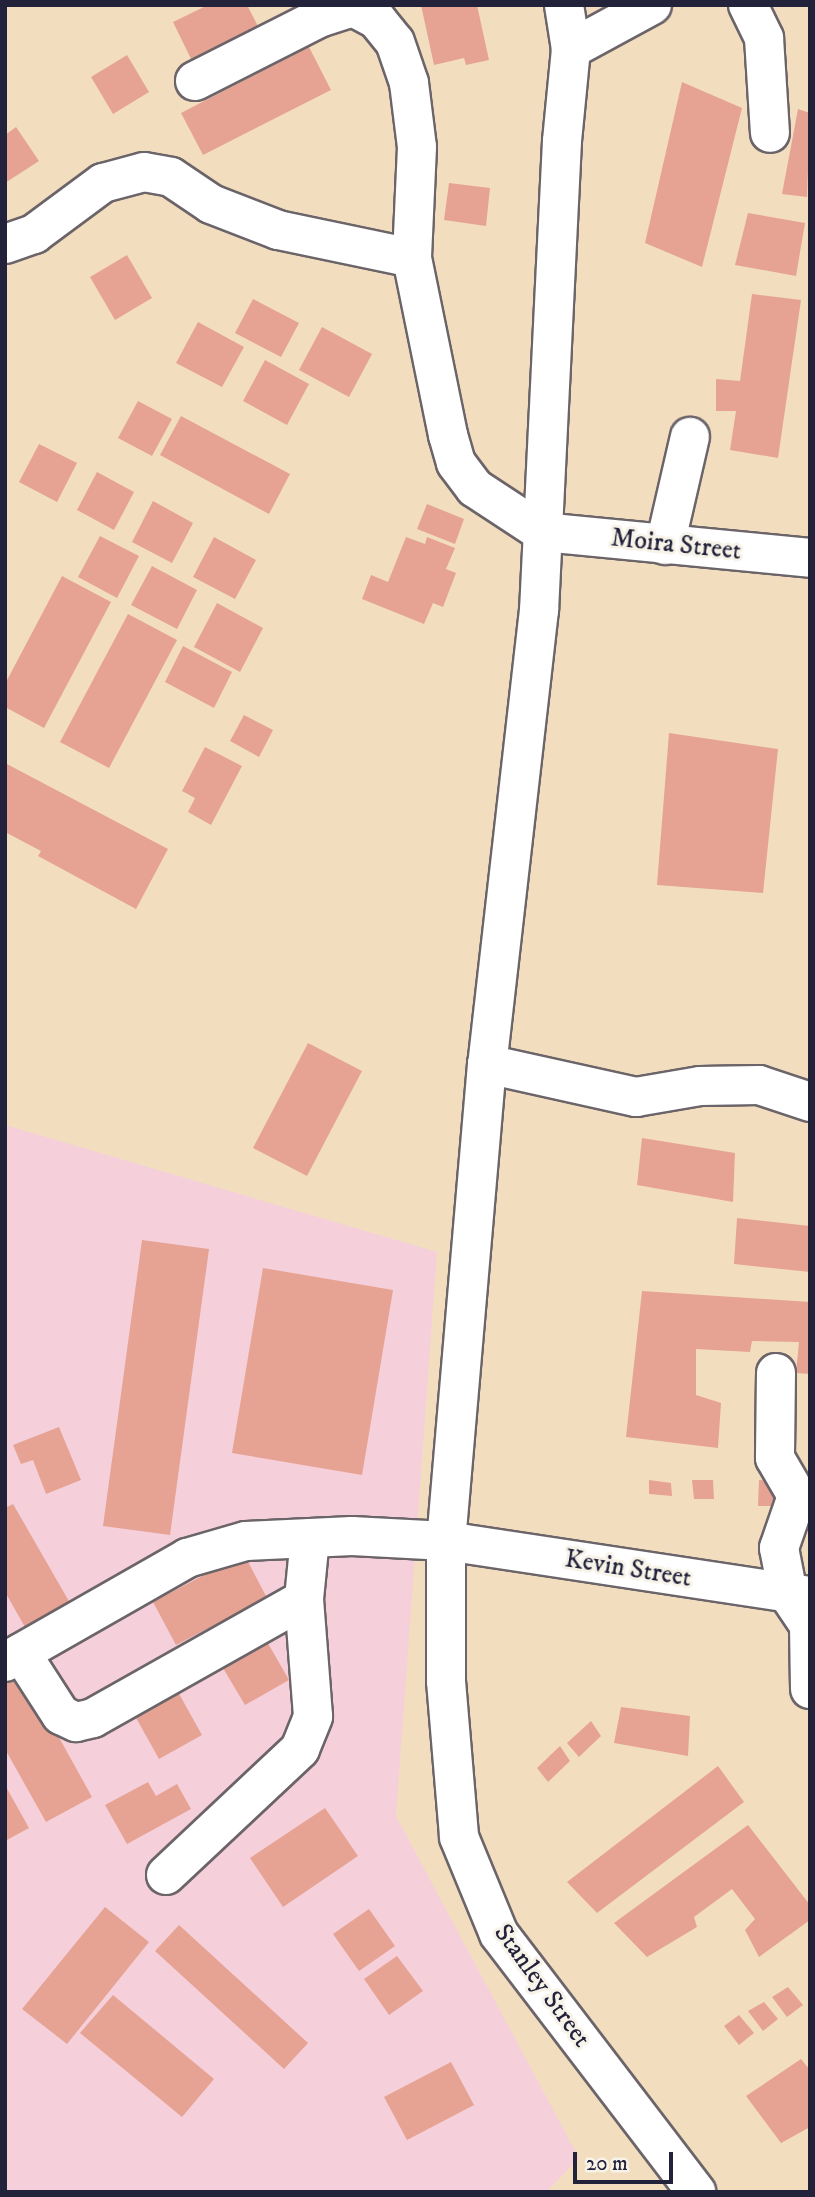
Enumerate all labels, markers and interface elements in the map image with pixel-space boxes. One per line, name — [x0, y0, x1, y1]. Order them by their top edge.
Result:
street label: Moira Street — [609, 523, 743, 567]
street label: Kevin Street — [563, 1544, 693, 1594]
street label: Stanley Street — [487, 1918, 597, 2054]
scale bar — [577, 2138, 677, 2182]
text: 20 m — [586, 2151, 628, 2177]

